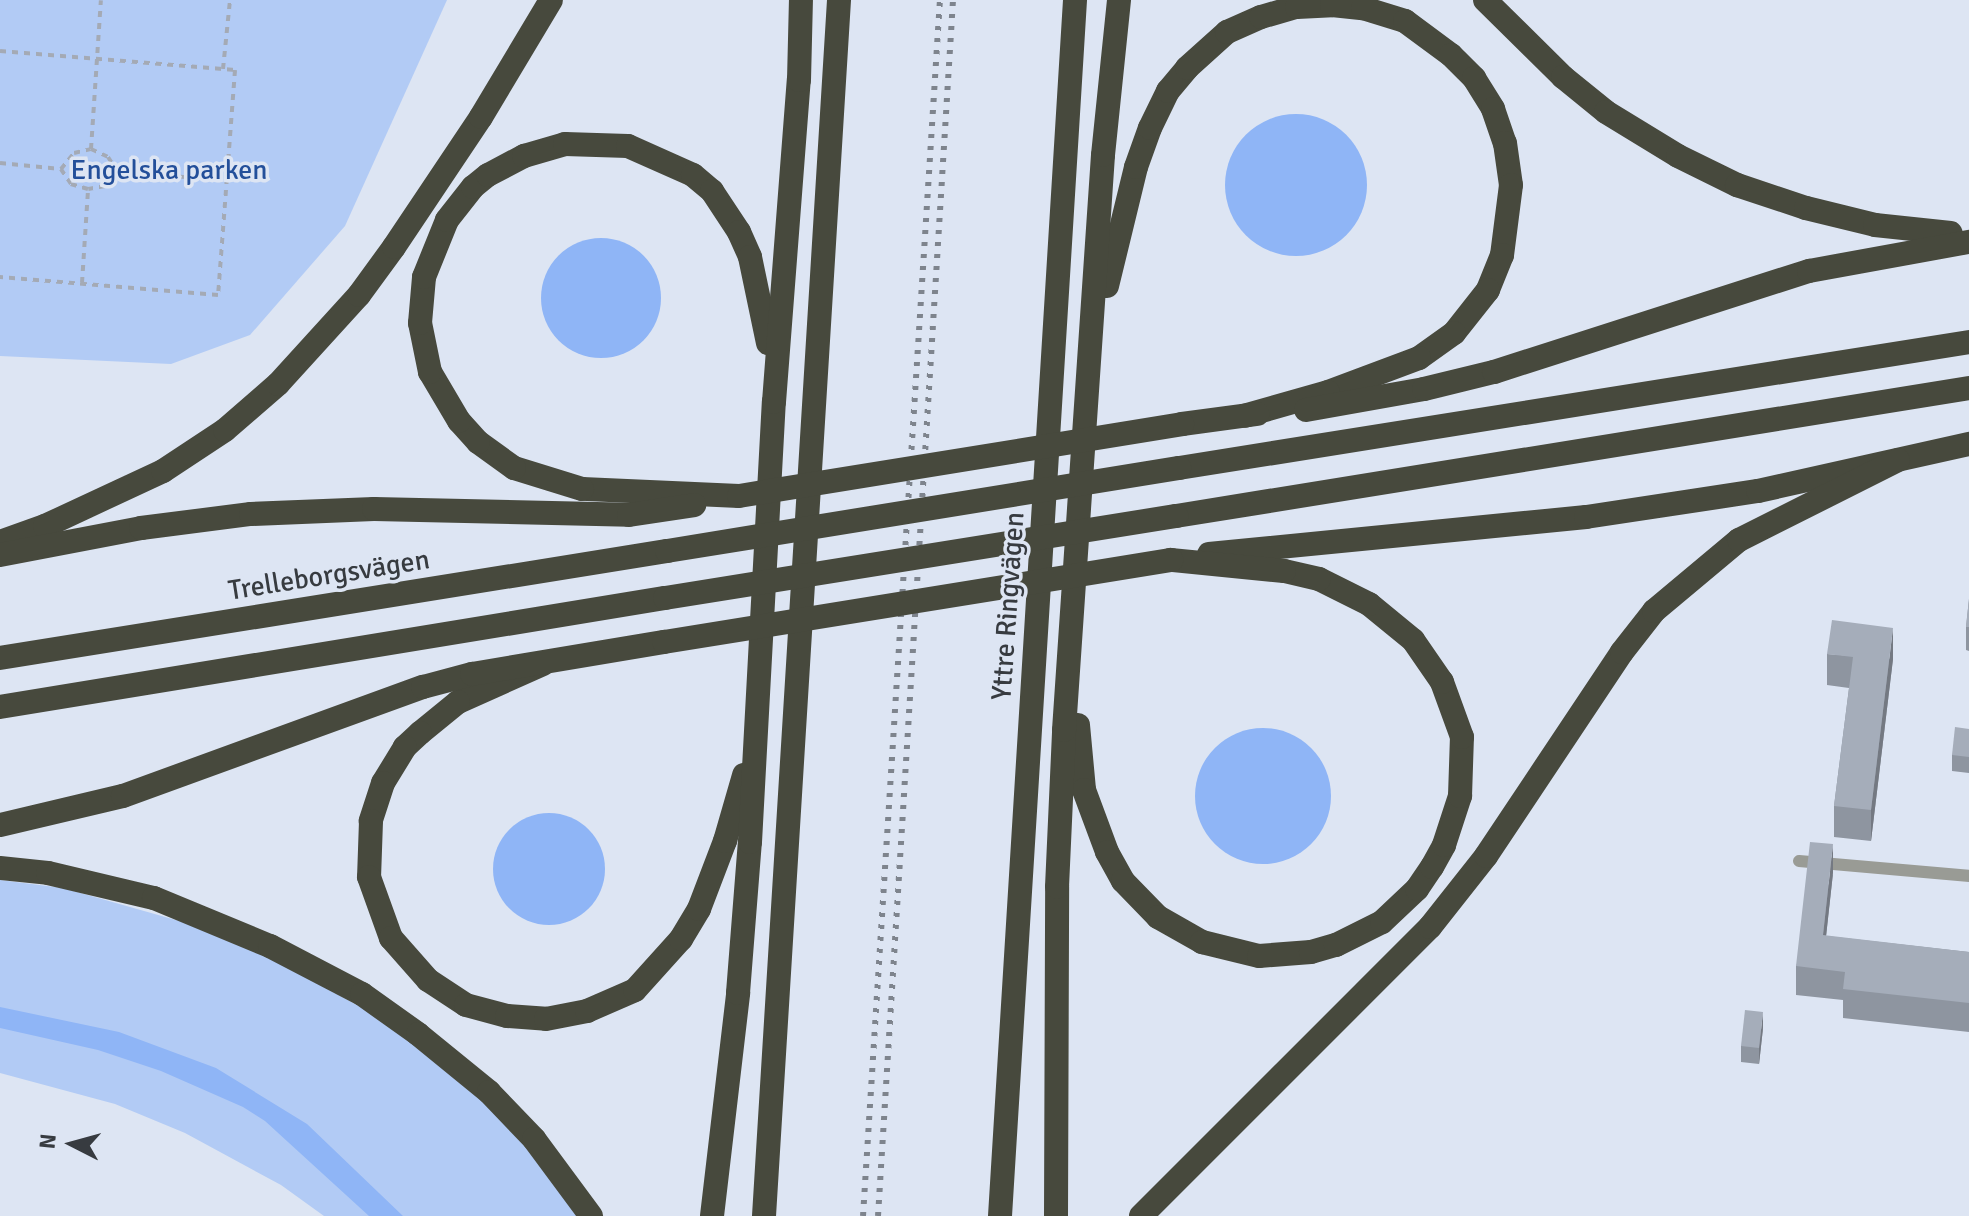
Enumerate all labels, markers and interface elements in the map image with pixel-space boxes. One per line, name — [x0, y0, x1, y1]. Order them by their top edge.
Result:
park label: Engelska parken — [71, 153, 267, 187]
street label: Yttre Ringvägen — [985, 511, 1031, 701]
street label: Trelleborgsvägen — [226, 543, 432, 607]
north arrow — [32, 1104, 112, 1184]
text: N — [33, 1132, 62, 1150]

